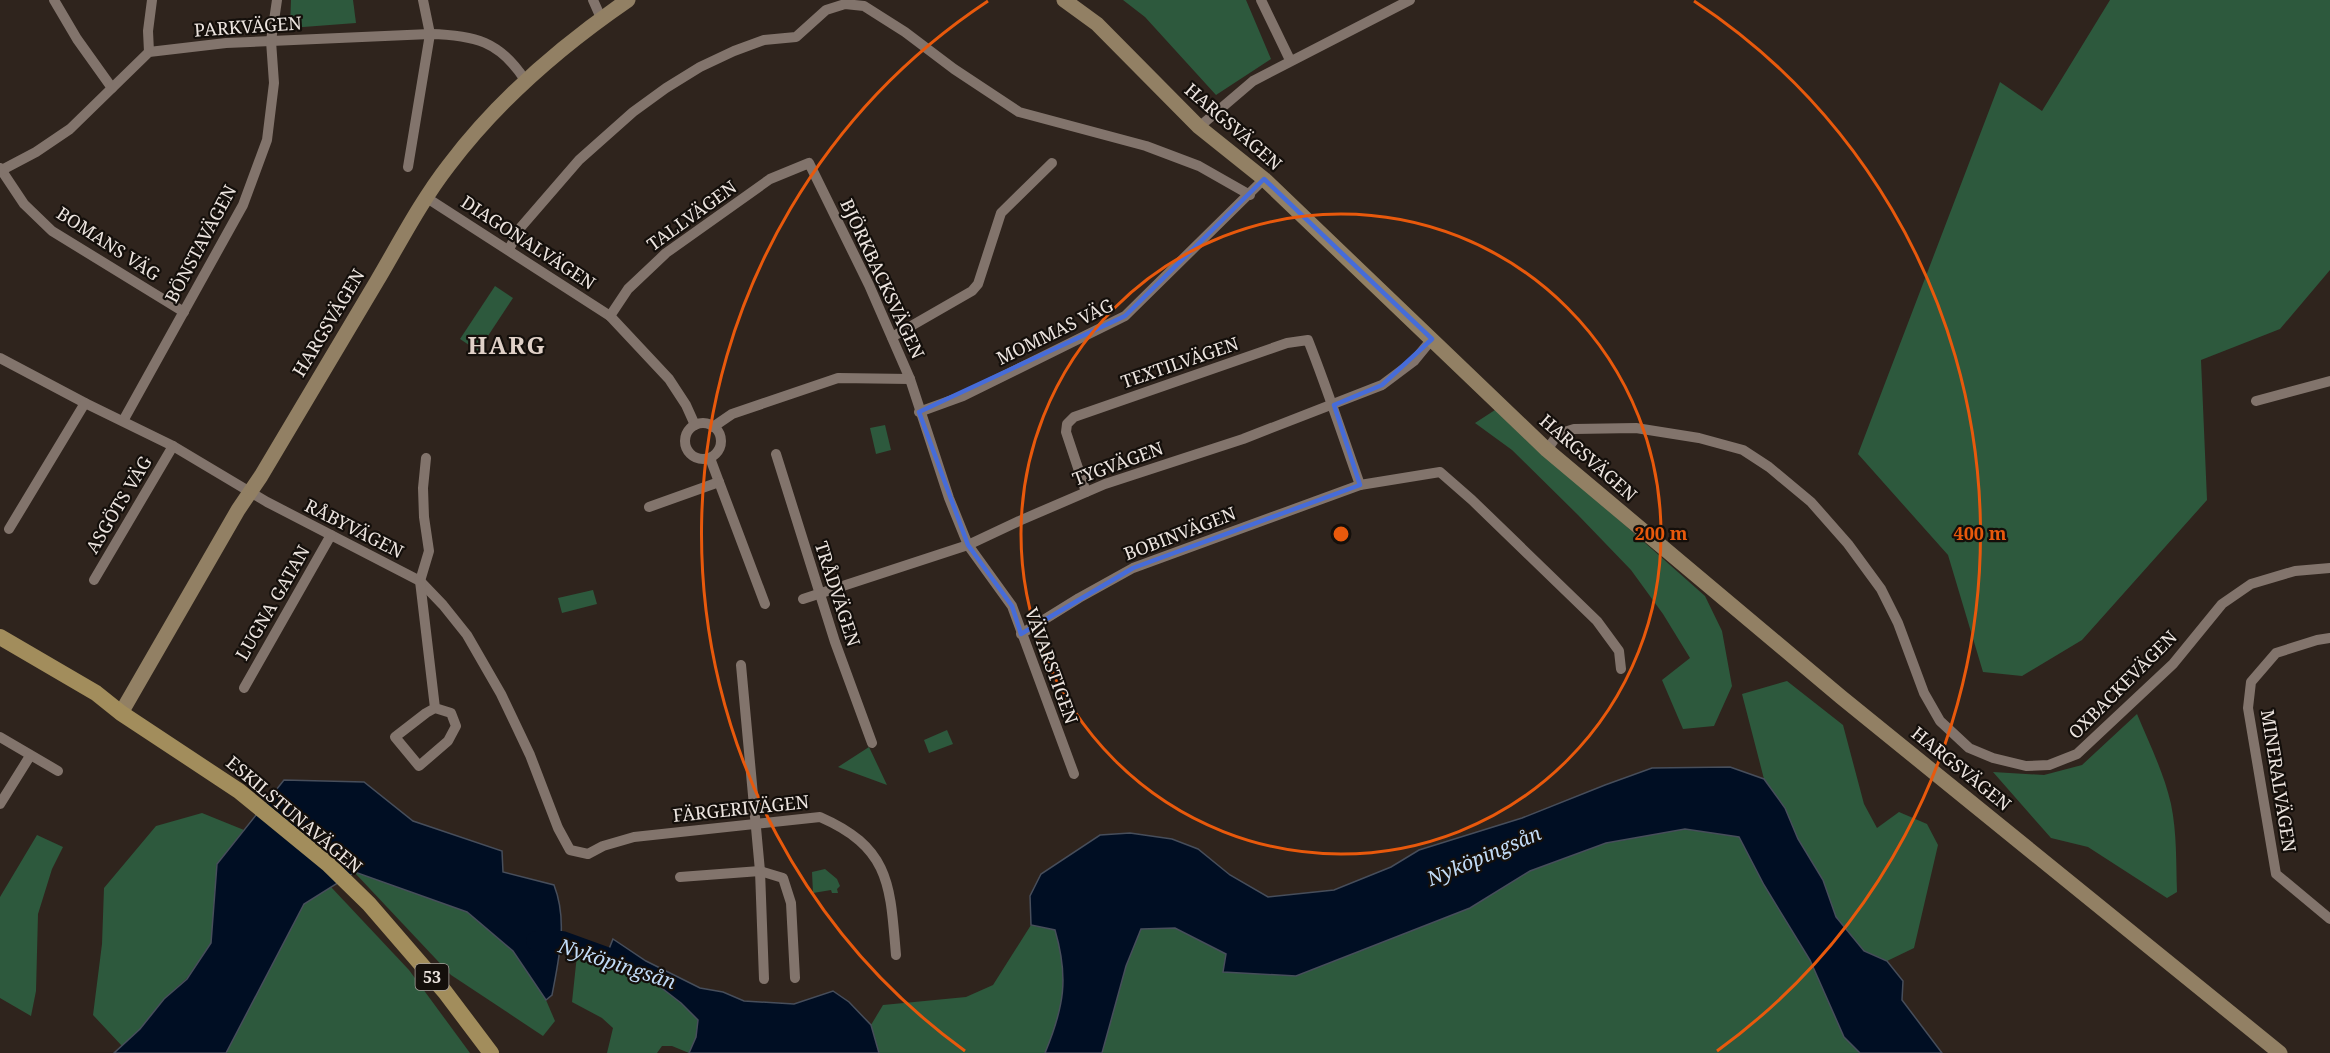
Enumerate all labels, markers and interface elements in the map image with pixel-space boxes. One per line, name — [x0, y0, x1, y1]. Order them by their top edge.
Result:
street label: PARKVÄGEN — [193, 10, 303, 42]
street label: HARGSVÄGEN — [1180, 77, 1288, 175]
street label: TALLVÄGEN — [642, 174, 741, 256]
street label: BÖNSTAVÄGEN — [159, 180, 241, 307]
street label: DIAGONALVÄGEN — [457, 190, 601, 295]
street label: BJÖRKBACKSVÄGEN — [835, 195, 931, 363]
street label: BOMANS VÄG — [52, 201, 165, 286]
street label: HARGSVÄGEN — [287, 264, 370, 381]
street label: MOMMAS VÄG — [992, 292, 1117, 370]
district label: HARG — [468, 328, 546, 361]
street label: TEXTILVÄGEN — [1118, 331, 1242, 393]
street label: HARGSVÄGEN — [1535, 408, 1643, 506]
street label: TYGVÄGEN — [1069, 435, 1167, 491]
street label: ASGÖTS VÄG — [80, 451, 157, 558]
street label: RÅBYVÄGEN — [301, 493, 408, 563]
street label: BOBINVÄGEN — [1120, 501, 1239, 565]
text: 200 m — [1635, 521, 1688, 545]
text: 400 m — [1954, 521, 2007, 545]
centre of rings — [1331, 524, 1351, 544]
street label: TRÅDVÄGEN — [810, 538, 866, 650]
street label: LUGNA GATAN — [230, 540, 315, 664]
street label: VÄVARSTIGEN — [1020, 604, 1084, 727]
street label: OXBACKEVÄGEN — [2063, 625, 2182, 744]
street label: MINERALVÄGEN — [2256, 708, 2302, 854]
street label: HARGSVÄGEN — [1907, 721, 2017, 816]
street label: ESKILSTUNAVÄGEN — [222, 750, 368, 878]
street label: FÄRGERIVÄGEN — [672, 789, 810, 827]
water label: Nyköpingsån — [1422, 819, 1545, 892]
water label: Nyköpingsån — [554, 932, 679, 995]
road number: 53 — [416, 964, 448, 990]

